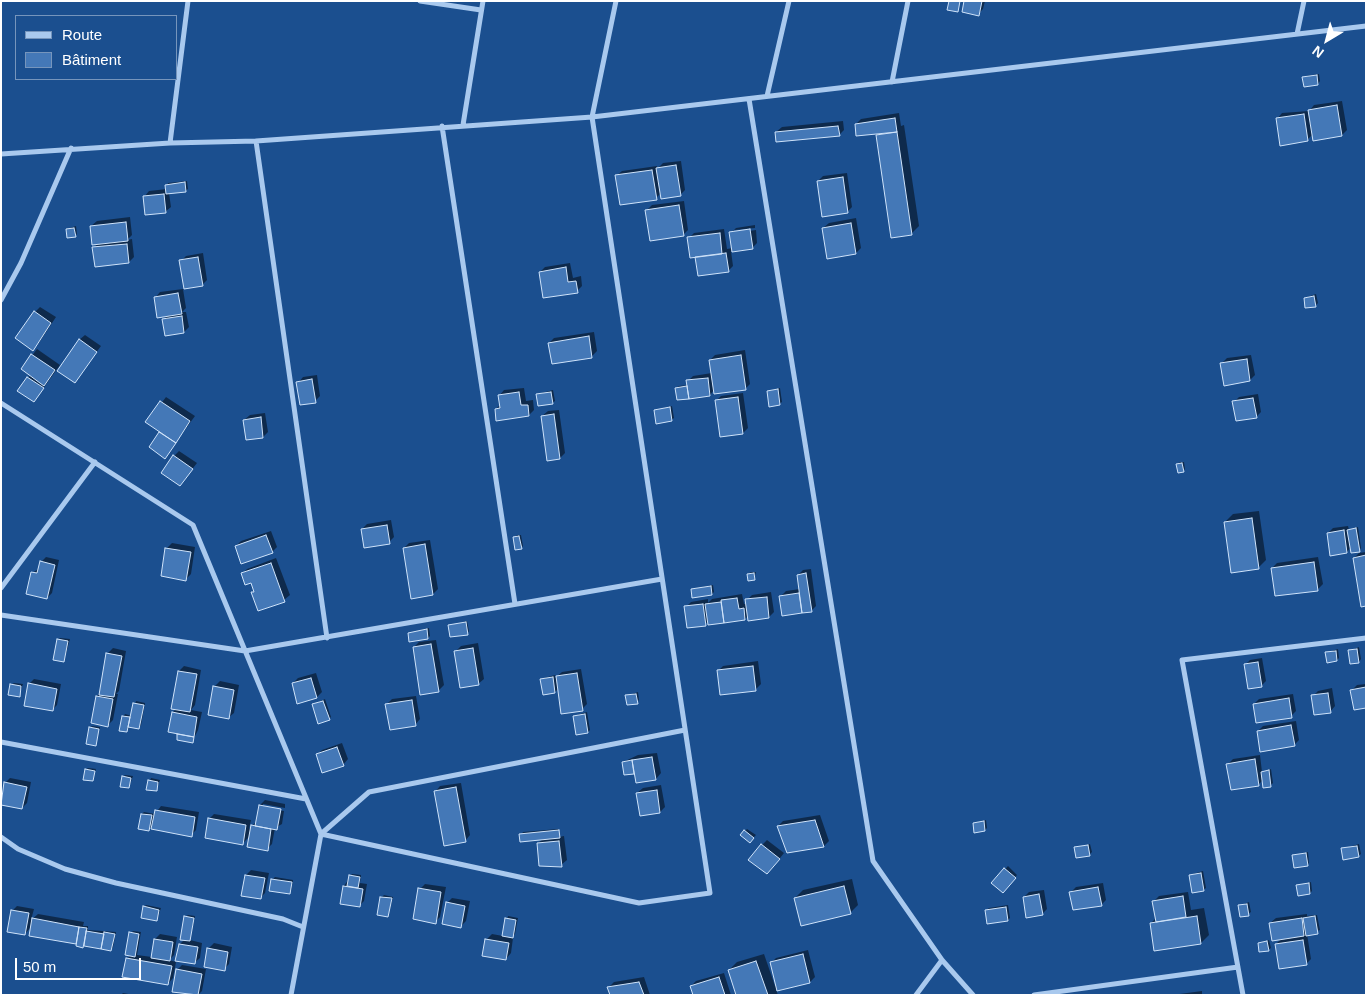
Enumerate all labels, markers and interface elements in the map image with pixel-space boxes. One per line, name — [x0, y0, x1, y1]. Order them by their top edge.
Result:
legend — [15, 15, 178, 80]
north arrow — [1302, 15, 1352, 65]
text: Route — [62, 26, 102, 43]
text: N — [1309, 43, 1327, 61]
text: Bâtiment — [62, 51, 121, 68]
scale bar — [18, 948, 144, 980]
text: 50 m — [23, 958, 56, 975]

